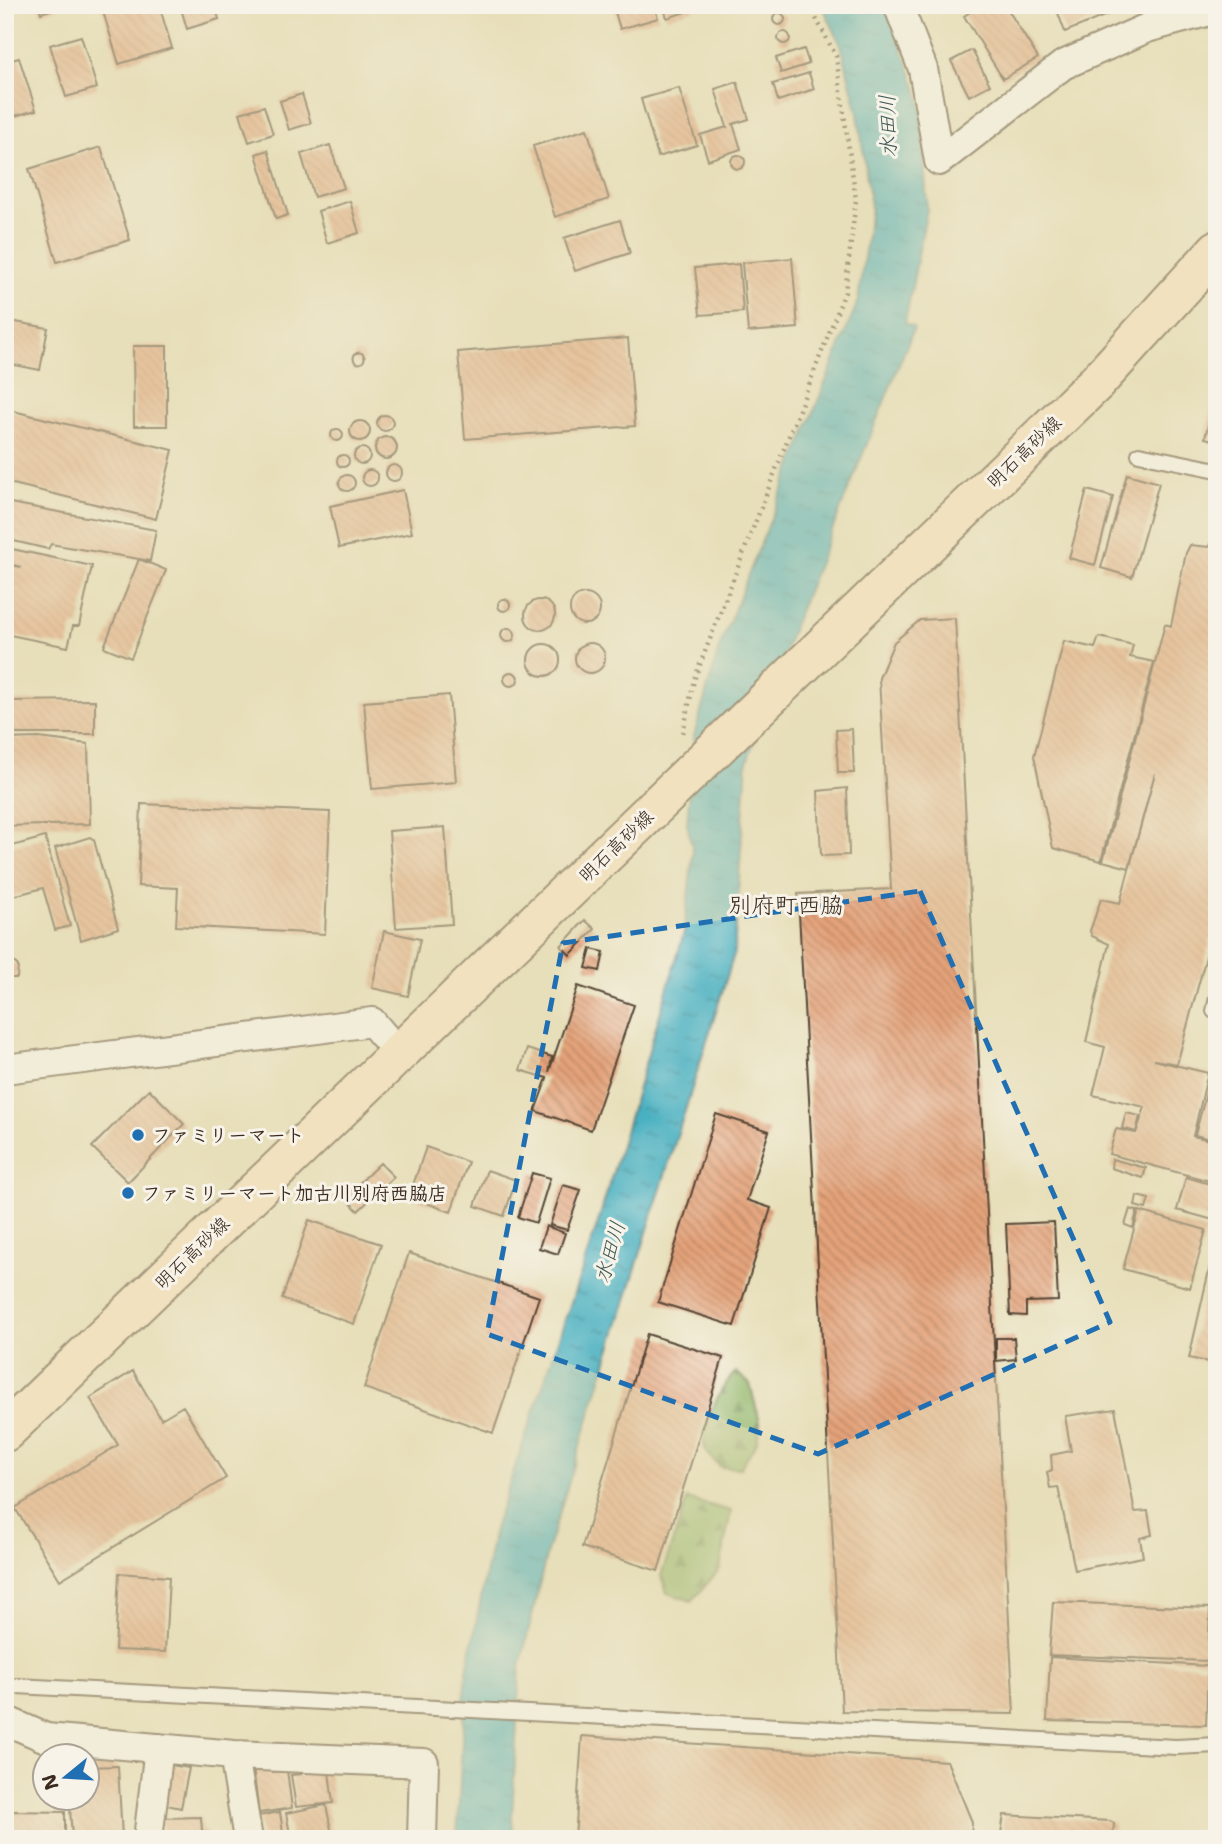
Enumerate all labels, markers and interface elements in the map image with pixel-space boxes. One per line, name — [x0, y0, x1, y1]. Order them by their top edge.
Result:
water label: 水田川 — [873, 94, 903, 158]
street label: 明石高砂線 — [981, 410, 1067, 494]
street label: 明石高砂線 — [573, 804, 659, 888]
district label: 別府町西脇 — [729, 890, 844, 920]
place label: ファミリーマート — [152, 1123, 305, 1148]
marker: ファミリーマート — [130, 1127, 146, 1143]
place label: ファミリーマート加古川別府西脇店 — [142, 1181, 447, 1206]
marker: ファミリーマート加古川別府西脇店 — [120, 1185, 136, 1201]
street label: 明石高砂線 — [149, 1211, 235, 1295]
water label: 水田川 — [588, 1218, 632, 1286]
north arrow — [32, 1742, 102, 1812]
text: N — [36, 1771, 65, 1793]

